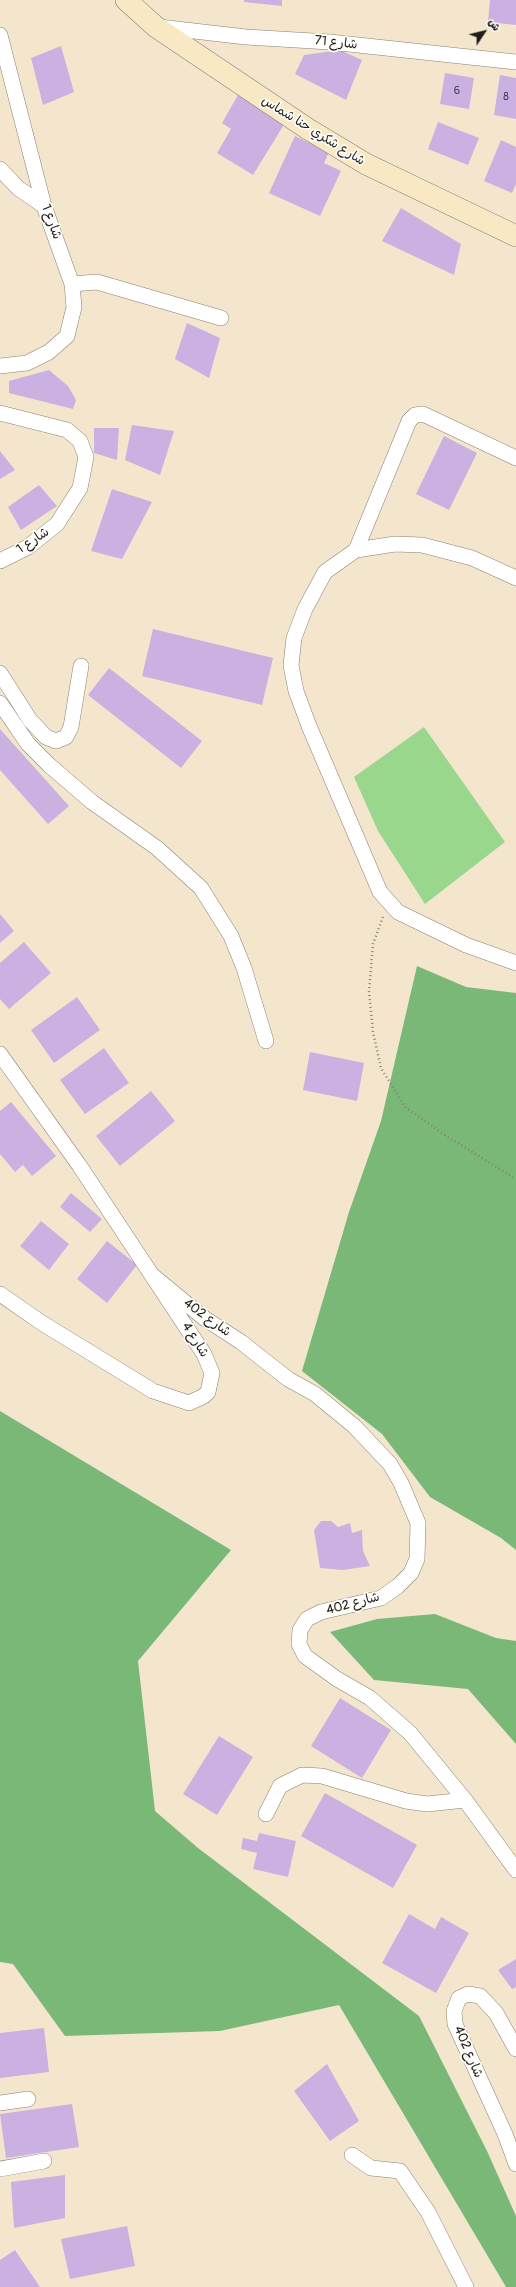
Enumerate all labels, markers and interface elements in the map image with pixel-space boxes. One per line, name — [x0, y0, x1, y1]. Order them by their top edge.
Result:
north arrow — [464, 12, 504, 52]
text: ش — [485, 16, 503, 34]
street label: شارع 71 — [314, 33, 358, 53]
house number: 6 — [454, 84, 460, 98]
house number: 8 — [503, 90, 509, 104]
street label: شارع شكري حنا شماس — [258, 93, 368, 169]
street label: شارع 1 — [38, 202, 64, 242]
street label: شارع 1 — [14, 524, 52, 558]
street label: شارع 402 — [180, 1296, 234, 1340]
street label: شارع 4 — [178, 1320, 212, 1360]
street label: شارع 402 — [325, 1589, 381, 1619]
street label: شارع 402 — [450, 2024, 486, 2080]

